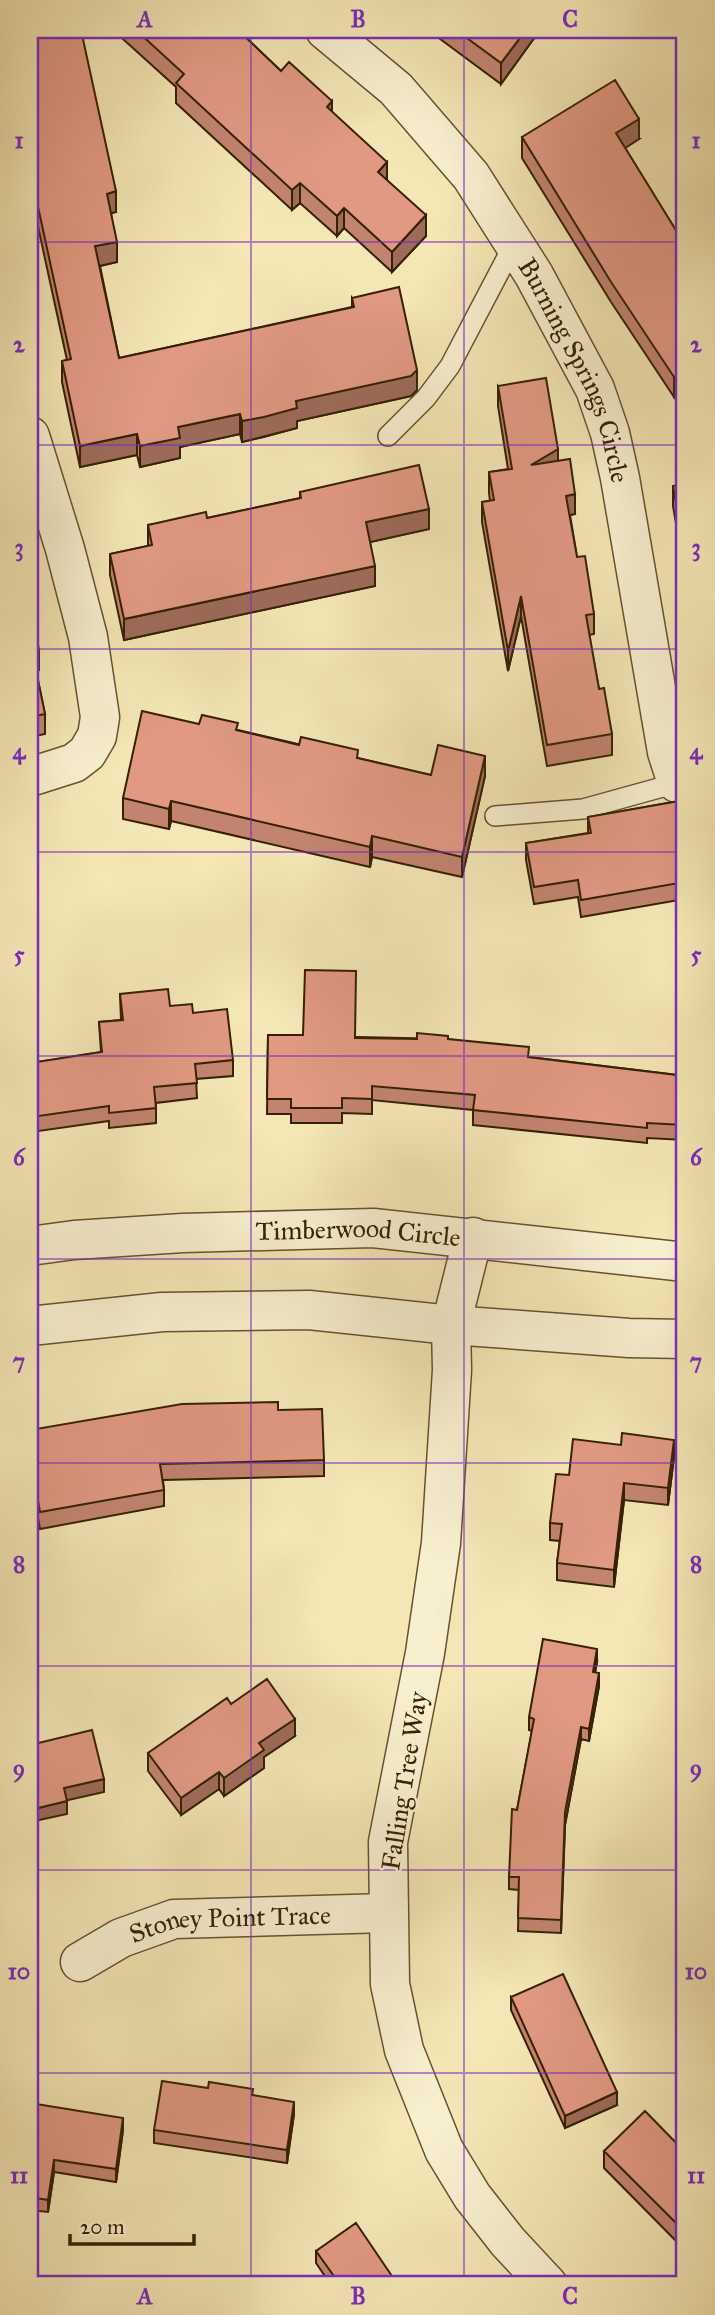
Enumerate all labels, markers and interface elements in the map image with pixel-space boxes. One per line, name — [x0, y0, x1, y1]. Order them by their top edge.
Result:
text: A — [135, 5, 153, 33]
text: B — [350, 5, 366, 33]
text: C — [562, 5, 578, 33]
text: 1 — [14, 126, 24, 154]
text: 1 — [691, 126, 701, 154]
street label: Burning Springs Circle — [511, 252, 637, 486]
text: 2 — [13, 330, 25, 358]
text: 2 — [690, 330, 702, 358]
text: 3 — [14, 533, 24, 562]
text: 3 — [691, 533, 701, 562]
text: 4 — [13, 737, 27, 765]
text: 4 — [690, 737, 704, 765]
text: 5 — [14, 940, 25, 968]
text: 5 — [691, 940, 702, 968]
text: 6 — [13, 1143, 26, 1171]
text: 6 — [690, 1143, 703, 1171]
street label: Timberwood Circle — [255, 1212, 462, 1253]
text: 7 — [13, 1347, 25, 1375]
text: 7 — [690, 1347, 702, 1375]
text: 8 — [13, 1550, 25, 1578]
text: 8 — [690, 1550, 702, 1578]
street label: Falling Tree Way — [374, 1688, 434, 1873]
text: 9 — [13, 1754, 25, 1783]
text: 9 — [690, 1754, 702, 1783]
street label: Stoney Point Trace — [125, 1899, 331, 1950]
text: 10 — [8, 1957, 30, 1985]
text: 10 — [685, 1957, 707, 1985]
text: 11 — [10, 2161, 28, 2189]
text: 11 — [687, 2161, 705, 2189]
scale bar — [70, 2203, 194, 2247]
text: 20 m — [80, 2214, 125, 2240]
text: A — [135, 2282, 153, 2310]
text: B — [350, 2282, 366, 2310]
text: C — [562, 2282, 578, 2310]

